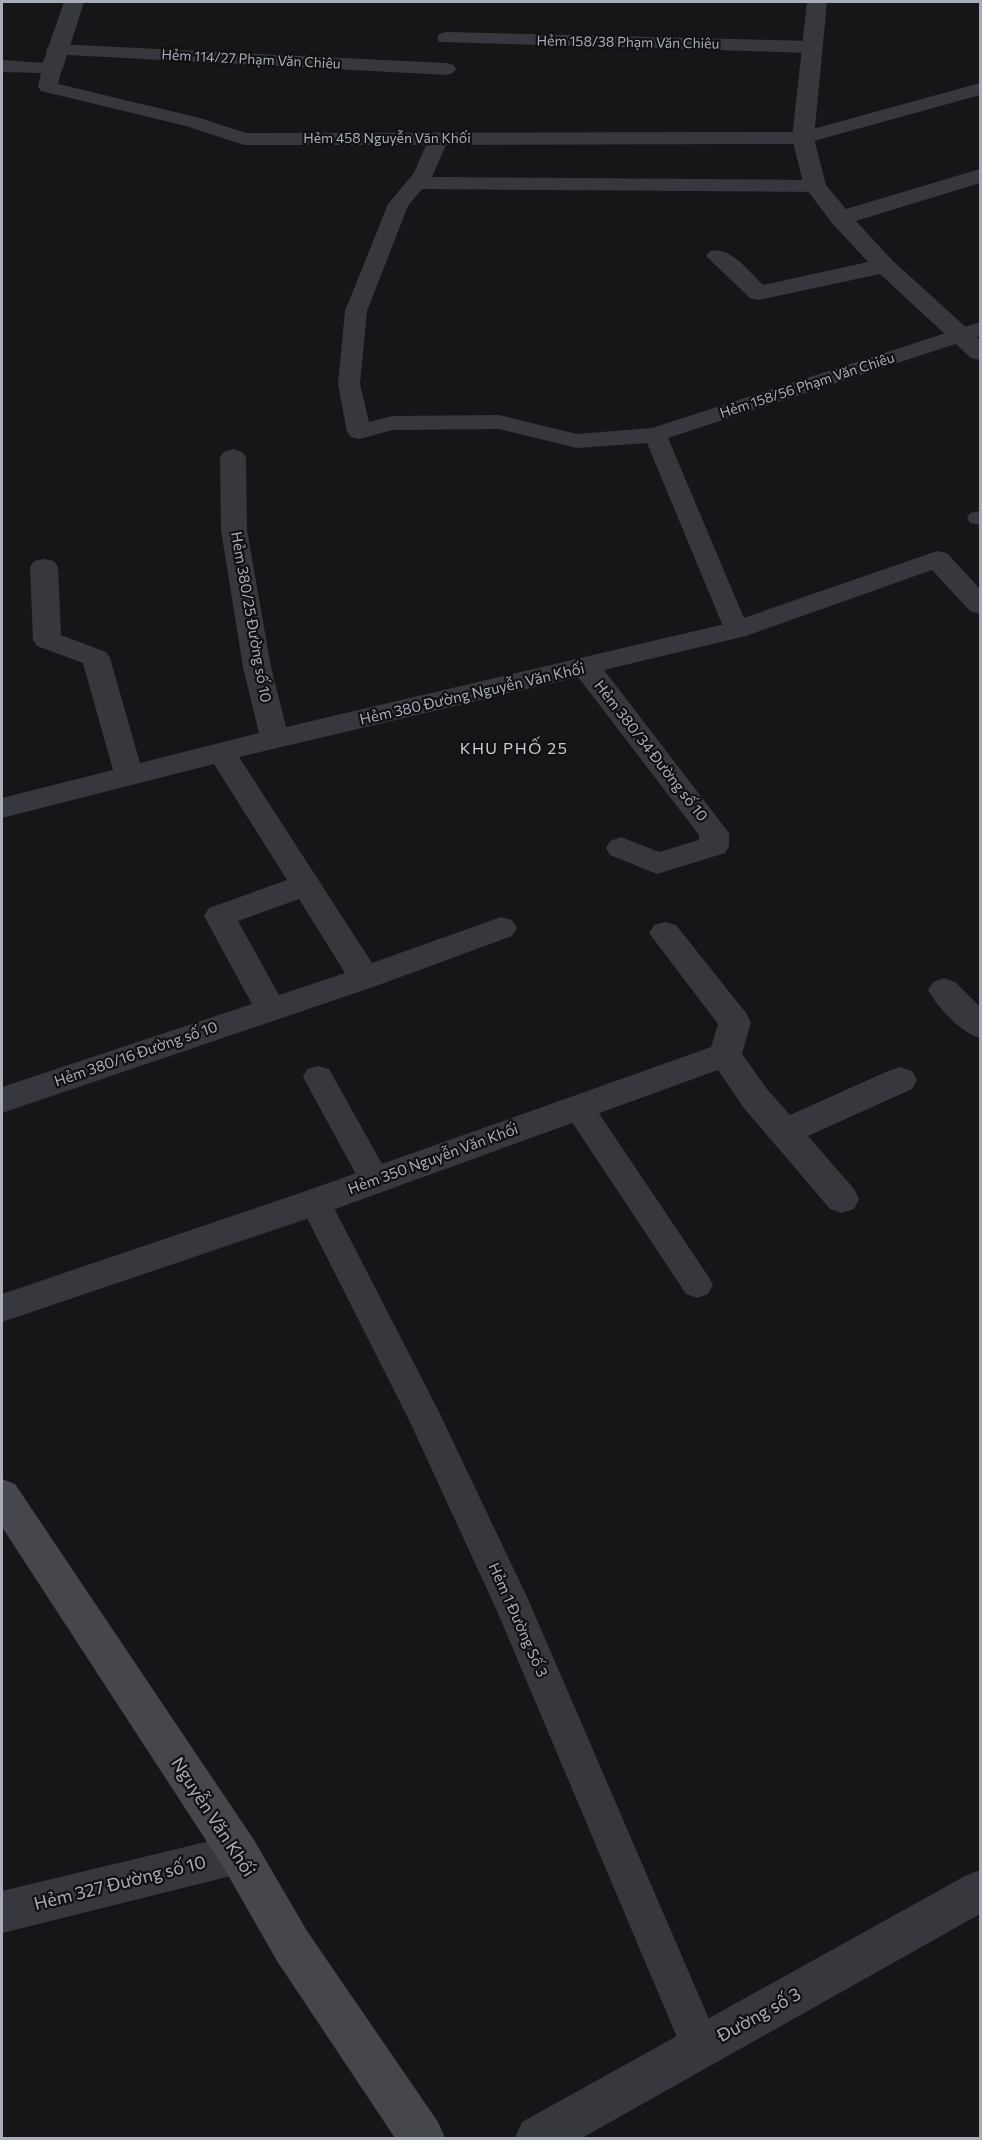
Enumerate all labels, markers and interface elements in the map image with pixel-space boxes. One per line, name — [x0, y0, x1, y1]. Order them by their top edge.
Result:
street label: Hẻm 158/38 Phạm Văn Chiêu — [537, 31, 719, 52]
street label: Hẻm 114/27 Phạm Văn Chiêu — [161, 45, 341, 72]
street label: Hẻm 458 Nguyễn Văn Khối — [303, 129, 471, 146]
street label: Hẻm 158/56 Phạm Văn Chiêu — [717, 348, 896, 421]
street label: Hẻm 380/25 Đường số 10 — [228, 530, 276, 704]
street label: Hẻm 380 Đường Nguyễn Văn Khối — [358, 658, 586, 728]
street label: Hẻm 380/34 Đường số 10 — [591, 676, 712, 824]
district label: KHU PHỐ 25 — [460, 736, 568, 757]
street label: Hẻm 380/16 Đường số 10 — [52, 1017, 220, 1090]
street label: Hẻm 350 Nguyễn Văn Khối — [345, 1119, 520, 1197]
street label: Hẻm 1 Đường Số 3 — [486, 1560, 552, 1680]
street label: Nguyễn Văn Khối — [167, 1753, 261, 1880]
street label: Hẻm 327 Đường số 10 — [31, 1850, 208, 1914]
street label: Đường số 3 — [712, 1982, 804, 2047]

